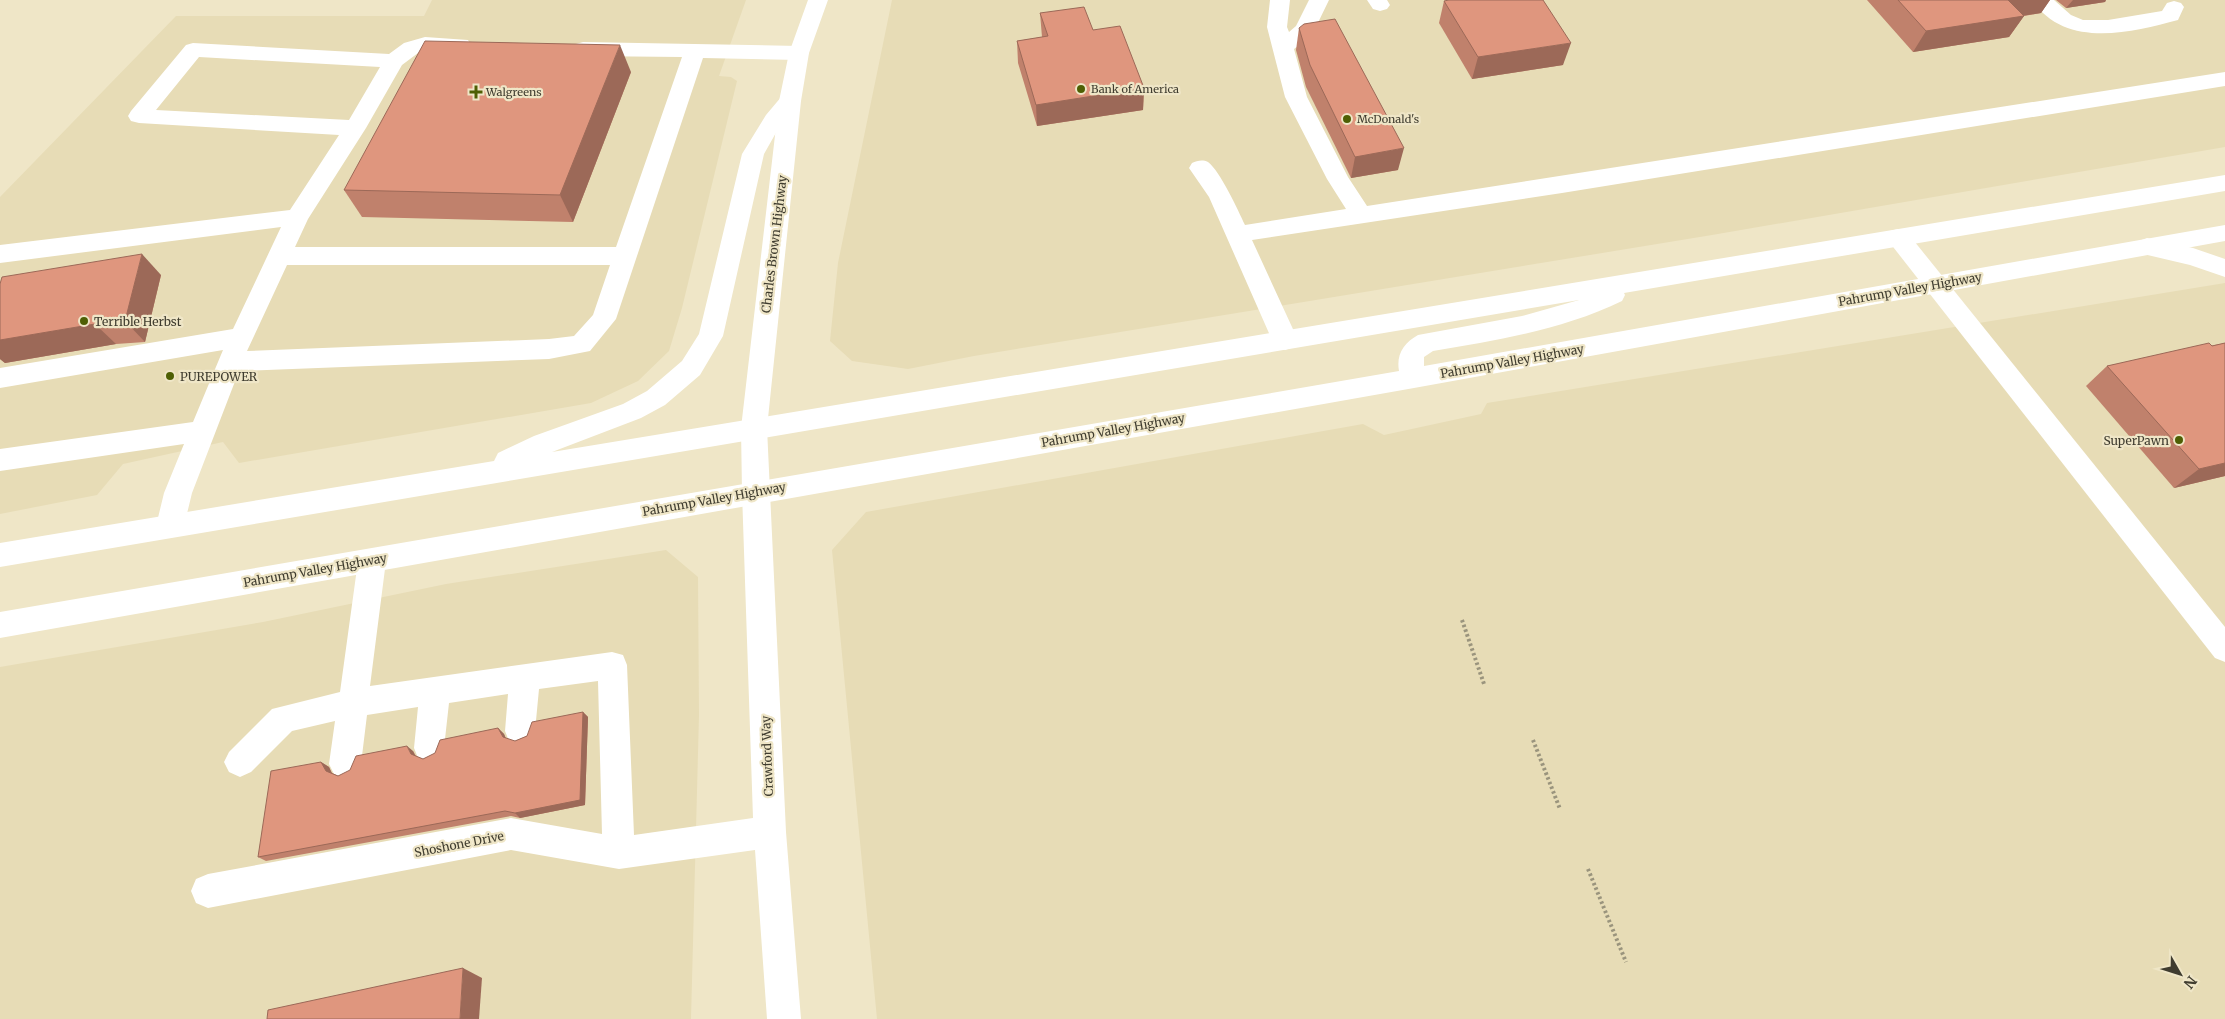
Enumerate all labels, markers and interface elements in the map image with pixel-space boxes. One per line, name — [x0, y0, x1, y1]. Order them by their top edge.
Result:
place label: Bank of America — [1091, 82, 1179, 96]
marker: Bank of America — [1075, 83, 1087, 95]
place label: Walgreens — [485, 85, 542, 99]
marker: Walgreens — [470, 86, 482, 98]
place label: McDonald's — [1357, 112, 1419, 126]
marker: McDonald's — [1341, 113, 1353, 125]
street label: Charles Brown Highway — [758, 174, 790, 314]
street label: Pahrump Valley Highway — [1837, 269, 1983, 309]
place label: Terrible Herbst — [94, 314, 182, 329]
marker: Terrible Herbst — [78, 315, 90, 327]
street label: Pahrump Valley Highway — [1439, 341, 1585, 381]
place label: PUREPOWER — [180, 369, 258, 384]
marker: PUREPOWER — [164, 370, 176, 382]
street label: Pahrump Valley Highway — [1040, 410, 1186, 450]
place label: SuperPawn — [2103, 433, 2169, 448]
marker: SuperPawn — [2173, 434, 2185, 446]
street label: Pahrump Valley Highway — [641, 479, 787, 519]
street label: Pahrump Valley Highway — [242, 550, 388, 590]
street label: Crawford Way — [758, 715, 776, 797]
street label: Shoshone Drive — [413, 828, 505, 860]
north arrow — [2155, 949, 2205, 999]
text: N — [2180, 972, 2201, 992]

